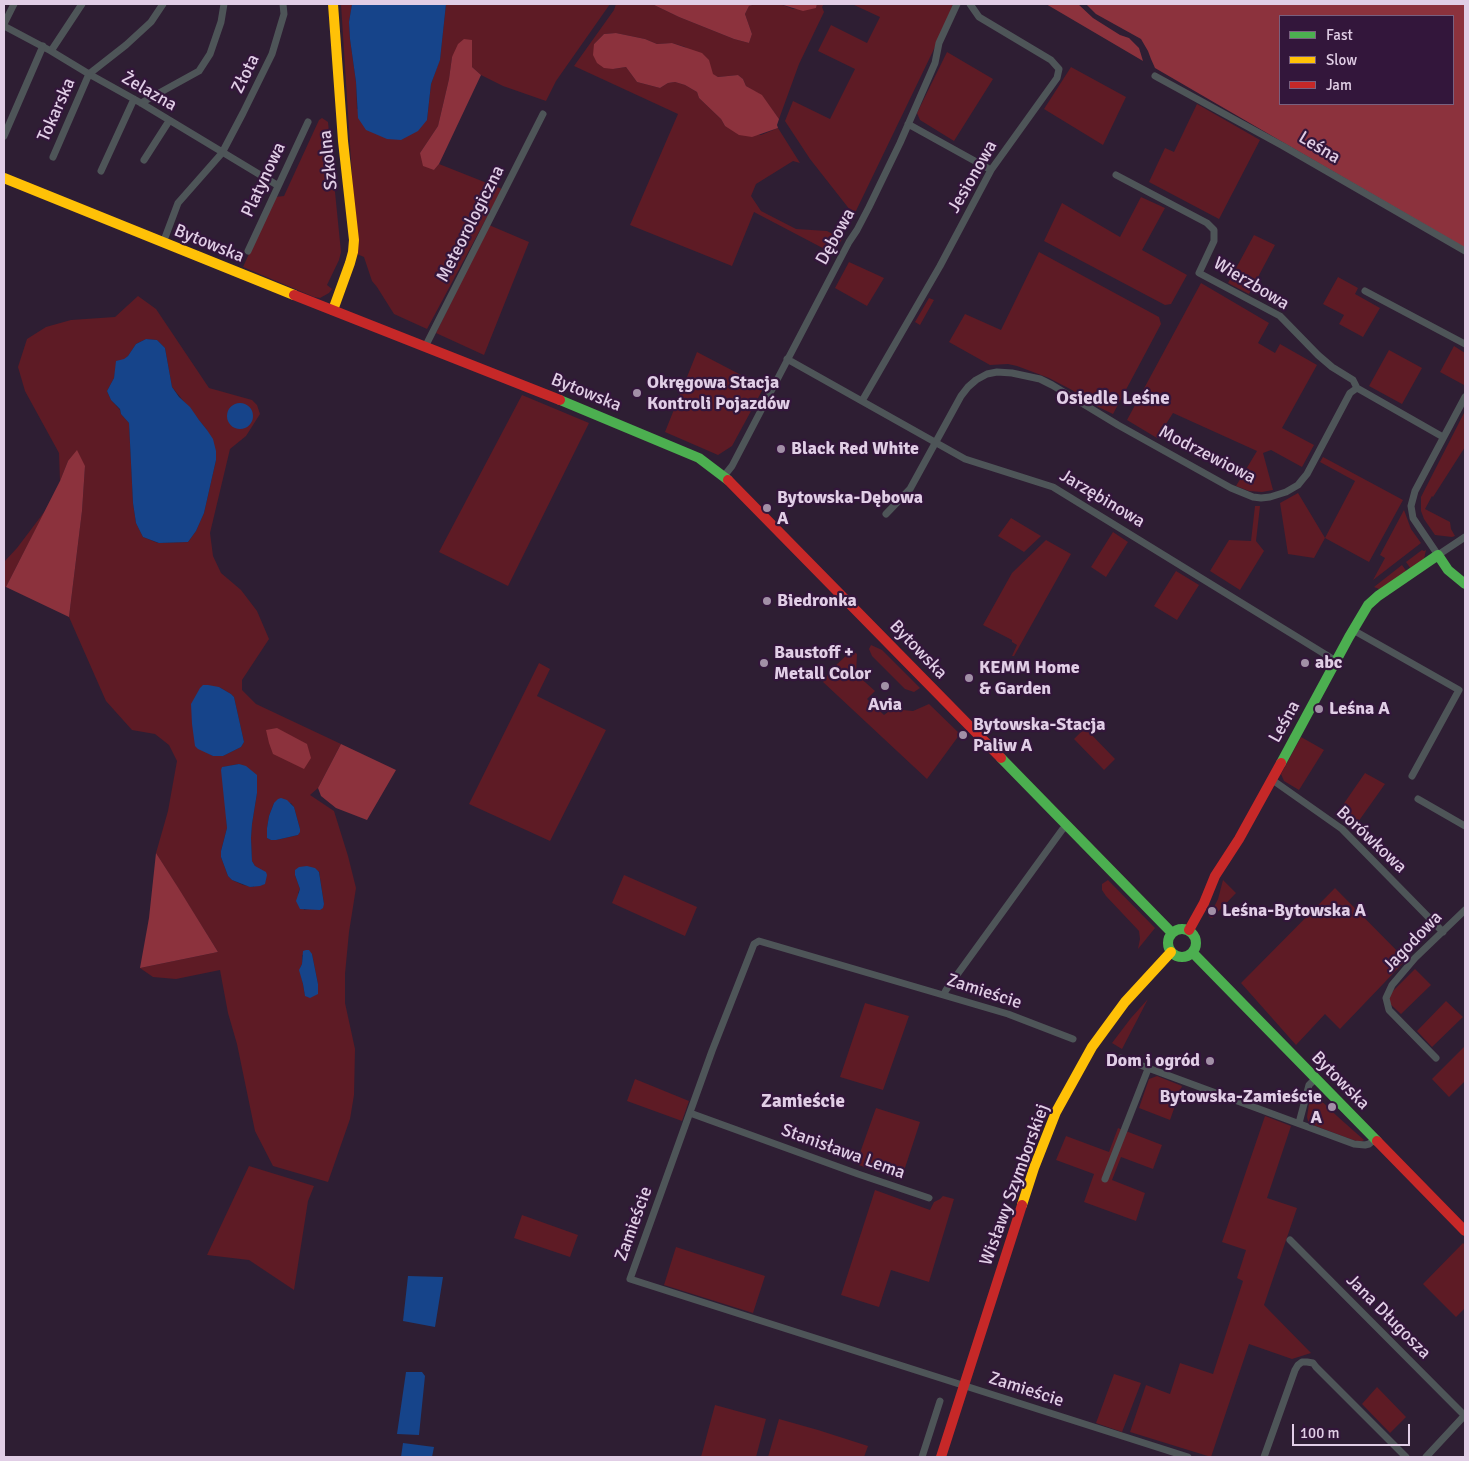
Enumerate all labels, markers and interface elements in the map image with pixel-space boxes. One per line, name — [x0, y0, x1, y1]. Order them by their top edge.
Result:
legend — [1279, 15, 1454, 105]
text: Fast — [1326, 26, 1353, 44]
street label: Złota — [227, 51, 265, 97]
text: Slow — [1326, 51, 1357, 69]
street label: Żelazna — [118, 68, 180, 116]
street label: Tokarska — [33, 75, 81, 145]
text: Jam — [1326, 76, 1352, 94]
street label: Leśna — [1294, 127, 1344, 169]
street label: Szkolna — [315, 129, 343, 191]
street label: Jesionowa — [944, 137, 1002, 217]
street label: Platynowa — [237, 139, 291, 221]
street label: Meteorologiczna — [432, 162, 510, 286]
street label: Dębowa — [812, 205, 860, 269]
street label: Bytowska — [171, 220, 247, 268]
street label: Wierzbowa — [1209, 253, 1293, 315]
street label: Bytowska — [548, 369, 624, 417]
place label: Okręgowa Stacja Kontroli Pojazdów — [647, 372, 790, 414]
marker: Okręgowa Stacja Kontroli Pojazdów — [631, 387, 643, 399]
district label: Osiedle Leśne — [1056, 388, 1170, 410]
street label: Modrzewiowa — [1155, 421, 1259, 489]
place label: Black Red White — [791, 438, 919, 460]
marker: Black Red White — [775, 443, 787, 455]
street label: Jarzębinowa — [1055, 465, 1149, 533]
place label: Bytowska-Dębowa A — [777, 487, 923, 530]
marker: Bytowska-Dębowa A — [761, 502, 773, 514]
place label: Biedronka — [777, 590, 857, 612]
marker: Biedronka — [761, 595, 773, 607]
street label: Bytowska — [885, 616, 951, 684]
place label: Baustoff + Metall Color — [774, 642, 871, 684]
place label: abc — [1315, 652, 1342, 674]
marker: Baustoff + Metall Color — [758, 657, 770, 669]
place label: KEMM Home & Garden — [979, 657, 1080, 700]
marker: abc — [1299, 657, 1311, 669]
marker: KEMM Home & Garden — [963, 672, 975, 684]
marker: Avia — [879, 680, 891, 692]
place label: Avia — [868, 694, 902, 716]
street label: Leśna — [1265, 697, 1305, 747]
place label: Leśna A — [1329, 698, 1390, 720]
marker: Leśna A — [1313, 703, 1325, 715]
place label: Bytowska-Stacja Paliw A — [973, 714, 1106, 756]
marker: Bytowska-Stacja Paliw A — [957, 729, 969, 741]
street label: Borówkowa — [1331, 802, 1411, 878]
place label: Leśna-Bytowska A — [1222, 900, 1366, 922]
marker: Leśna-Bytowska A — [1206, 905, 1218, 917]
street label: Jagodowa — [1379, 907, 1447, 977]
street label: Zamieście — [944, 970, 1024, 1014]
street label: Bytowska — [1306, 1047, 1374, 1115]
place label: Dom i ogród — [1106, 1050, 1200, 1072]
marker: Dom i ogród — [1204, 1055, 1216, 1067]
place label: Bytowska-Zamieście A — [1160, 1086, 1322, 1128]
district label: Zamieście — [761, 1091, 845, 1113]
street label: Wisławy Szymborskiej — [976, 1101, 1054, 1269]
marker: Bytowska-Zamieście A — [1326, 1101, 1338, 1113]
street label: Stanisława Lema — [778, 1120, 908, 1184]
street label: Zamieście — [611, 1184, 657, 1264]
street label: Jana Długosza — [1341, 1270, 1435, 1364]
street label: Zamieście — [986, 1368, 1066, 1412]
scale bar — [1294, 1414, 1412, 1446]
text: 100 m — [1300, 1424, 1340, 1442]

